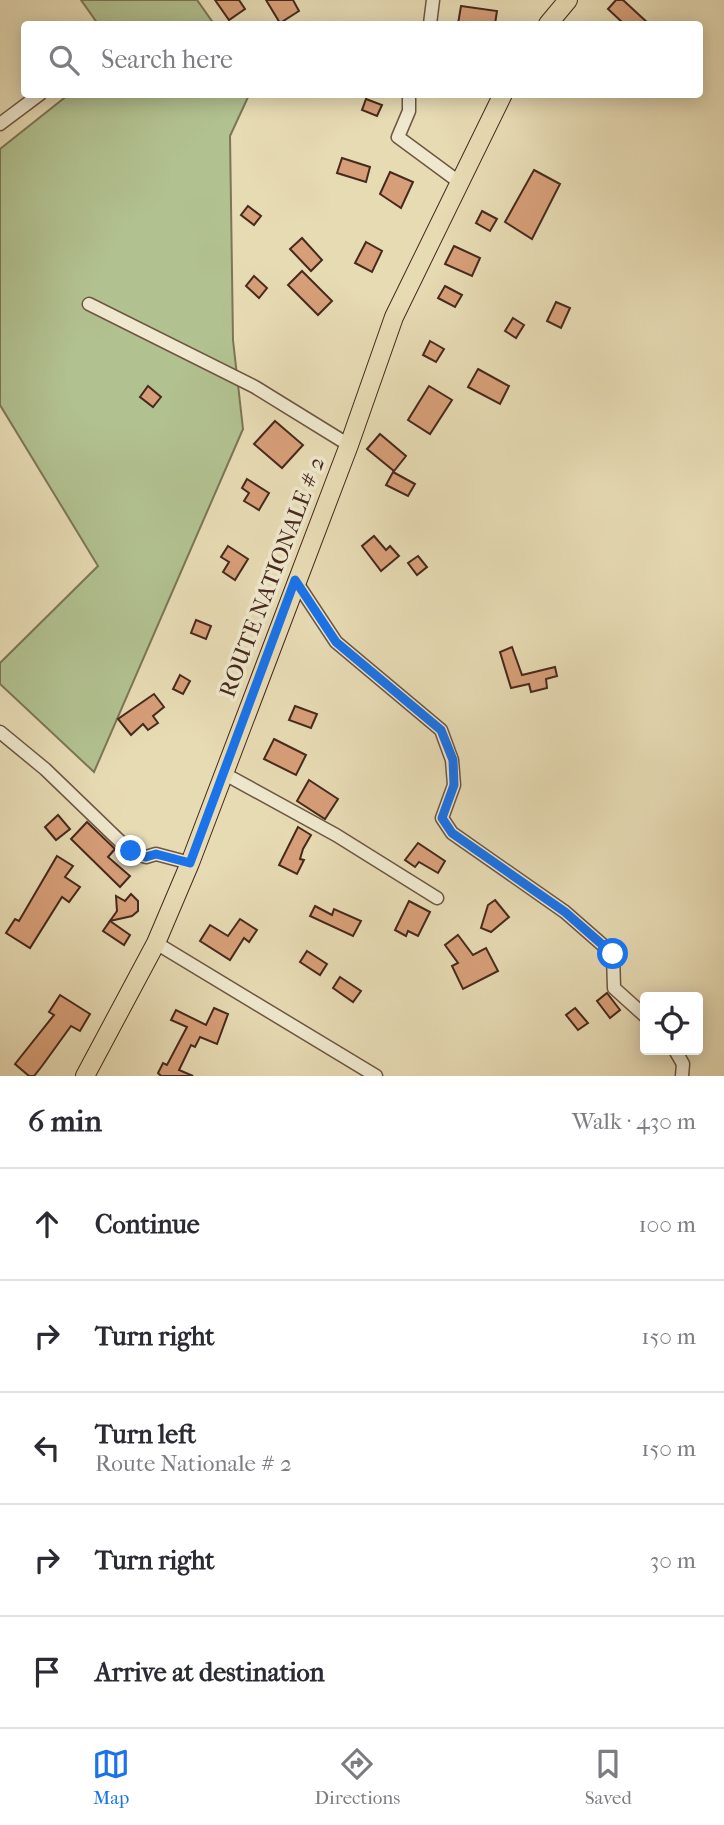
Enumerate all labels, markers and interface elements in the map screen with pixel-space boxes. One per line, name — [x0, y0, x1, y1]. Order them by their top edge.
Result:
search box — [21, 21, 703, 98]
icon: search — [45, 41, 83, 79]
text: Search here — [101, 44, 233, 75]
street label: ROUTE NATIONALE # 2 — [214, 453, 330, 701]
route end — [115, 835, 146, 866]
route start — [597, 938, 628, 969]
map controls — [640, 992, 703, 1055]
button: locate — [640, 992, 703, 1055]
text: 6 min — [28, 1104, 102, 1139]
text: Walk · 430 m — [572, 1108, 696, 1135]
icon: ahead — [28, 1205, 66, 1243]
text: Continue — [95, 1209, 200, 1240]
text: 100 m — [638, 1211, 696, 1238]
icon: right — [28, 1317, 66, 1355]
text: Turn right — [95, 1321, 215, 1352]
text: 150 m — [641, 1323, 696, 1350]
text: Turn left — [95, 1419, 196, 1450]
icon: left — [28, 1429, 66, 1467]
text: 150 m — [641, 1435, 696, 1462]
text: Route Nationale # 2 — [95, 1450, 292, 1477]
icon: right — [28, 1541, 66, 1579]
text: Turn right — [95, 1545, 215, 1576]
text: 30 m — [650, 1547, 696, 1574]
icon: arrive — [28, 1653, 66, 1691]
text: Arrive at destination — [95, 1657, 325, 1688]
tab: Map — [92, 1745, 130, 1809]
tab: Directions — [315, 1745, 400, 1809]
tab: Saved — [585, 1745, 632, 1809]

